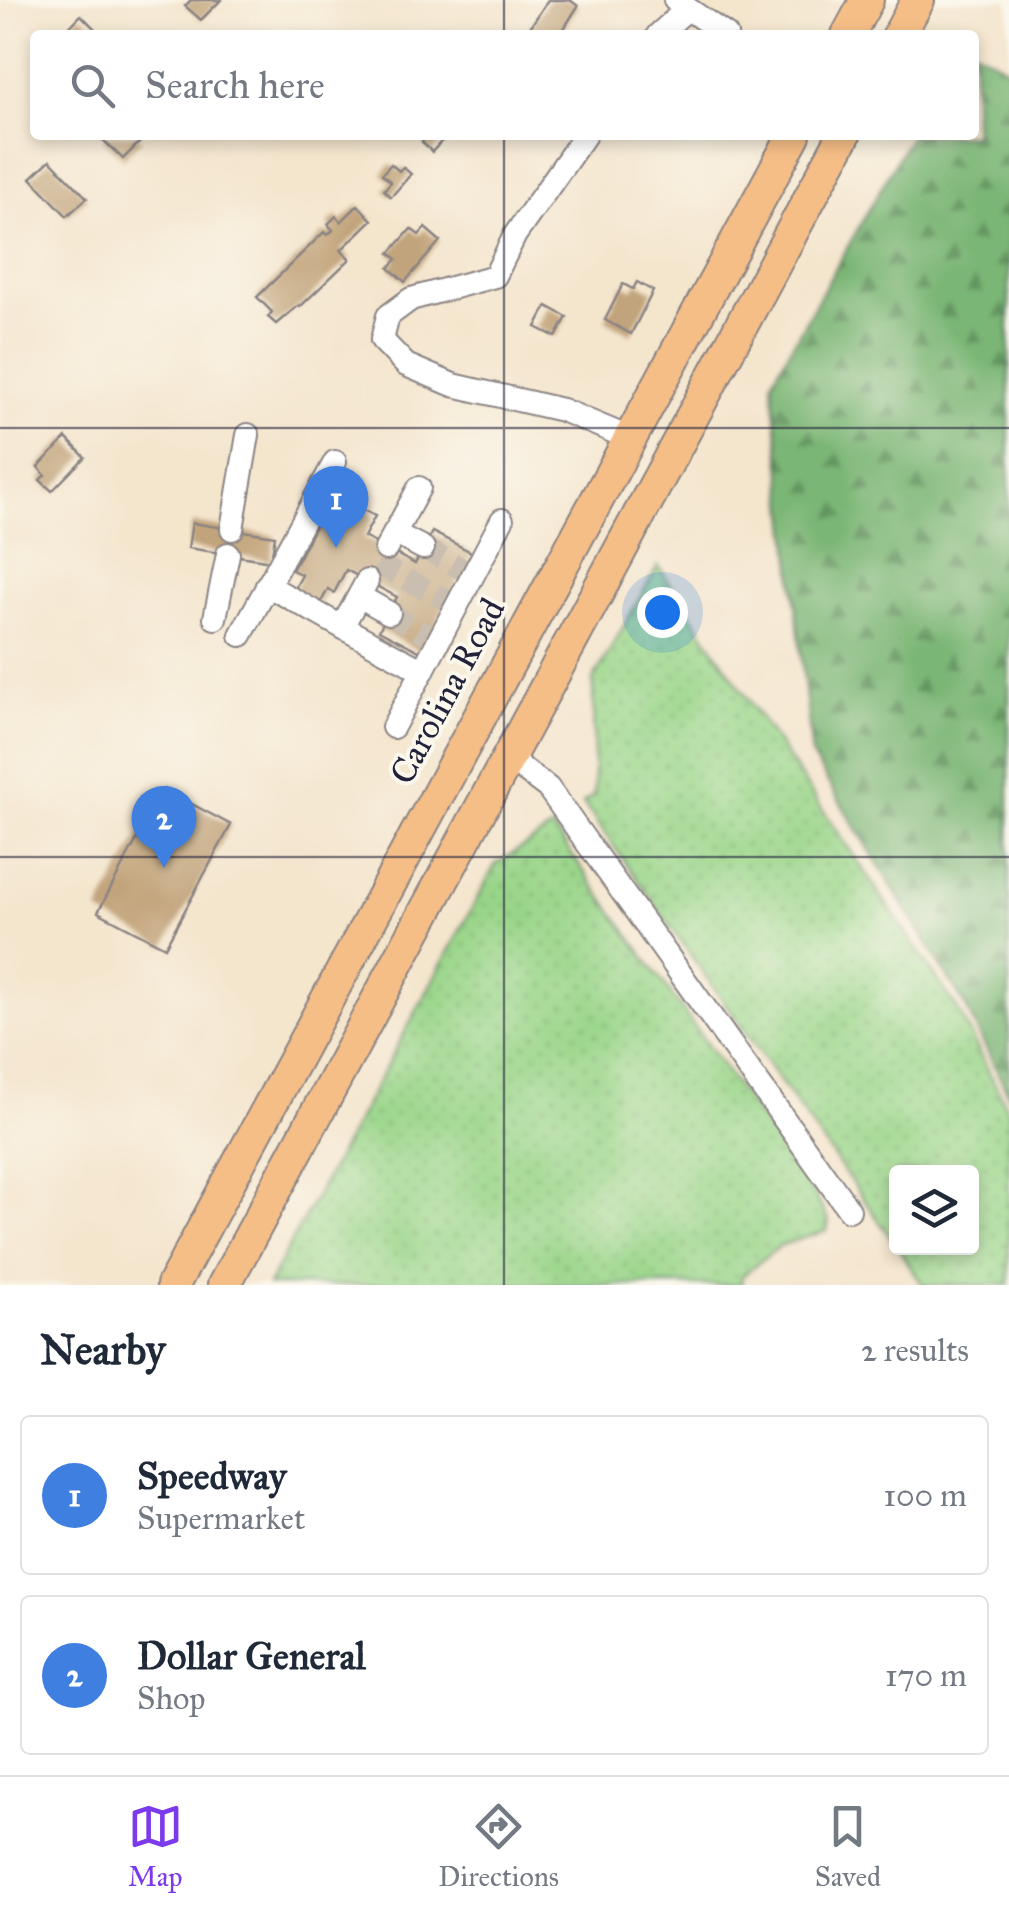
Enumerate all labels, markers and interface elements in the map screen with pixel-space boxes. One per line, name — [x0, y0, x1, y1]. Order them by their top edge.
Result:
search box — [30, 30, 979, 140]
icon: search — [65, 58, 120, 113]
text: Search here — [145, 62, 325, 108]
pin: 1 — [304, 466, 368, 548]
your location — [637, 587, 688, 638]
street label: Carolina Road — [381, 591, 515, 792]
pin: 2 — [132, 786, 196, 868]
map controls — [889, 1165, 979, 1255]
button: layers — [889, 1165, 979, 1255]
text: Nearby — [40, 1324, 165, 1376]
text: 2 results — [861, 1331, 969, 1370]
text: Speedway — [137, 1453, 287, 1499]
text: 1 — [68, 1476, 81, 1515]
text: 100 m — [883, 1476, 967, 1515]
text: Supermarket — [137, 1499, 305, 1538]
text: Dollar General — [137, 1633, 366, 1679]
text: 2 — [67, 1656, 82, 1695]
text: 170 m — [885, 1656, 967, 1695]
text: Shop — [137, 1679, 205, 1718]
tab: Map — [128, 1799, 183, 1894]
tab: Directions — [438, 1799, 559, 1894]
tab: Saved — [815, 1799, 881, 1894]

